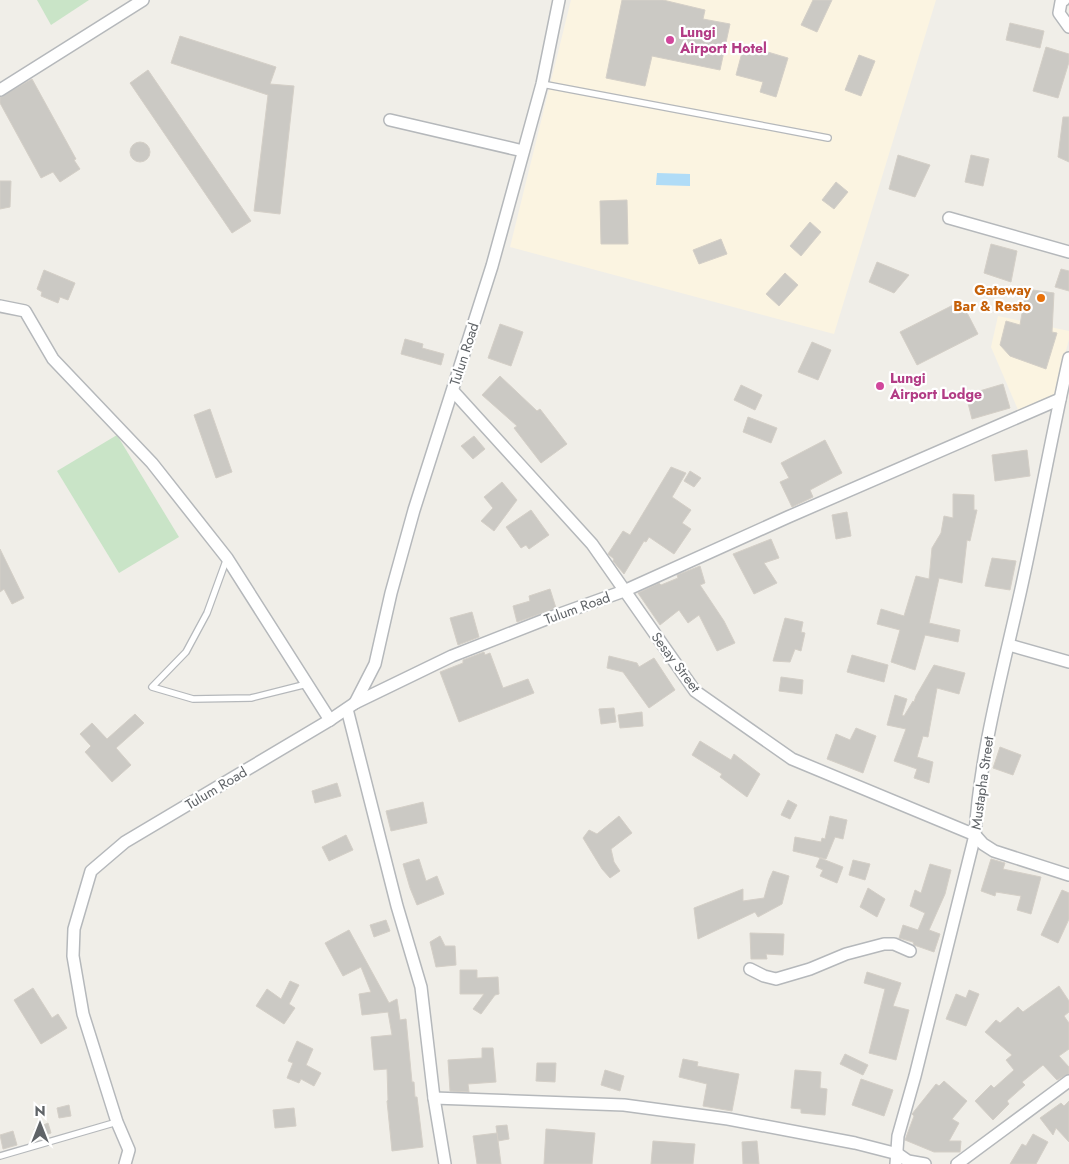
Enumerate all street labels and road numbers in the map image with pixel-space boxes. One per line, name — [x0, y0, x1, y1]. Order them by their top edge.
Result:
street label: Tulun Road — [444, 320, 484, 388]
street label: Tulum Road — [541, 587, 613, 629]
street label: Sesay Street — [647, 628, 706, 697]
street label: Mustapha Street — [966, 734, 999, 831]
street label: Tulum Road — [181, 762, 251, 814]

